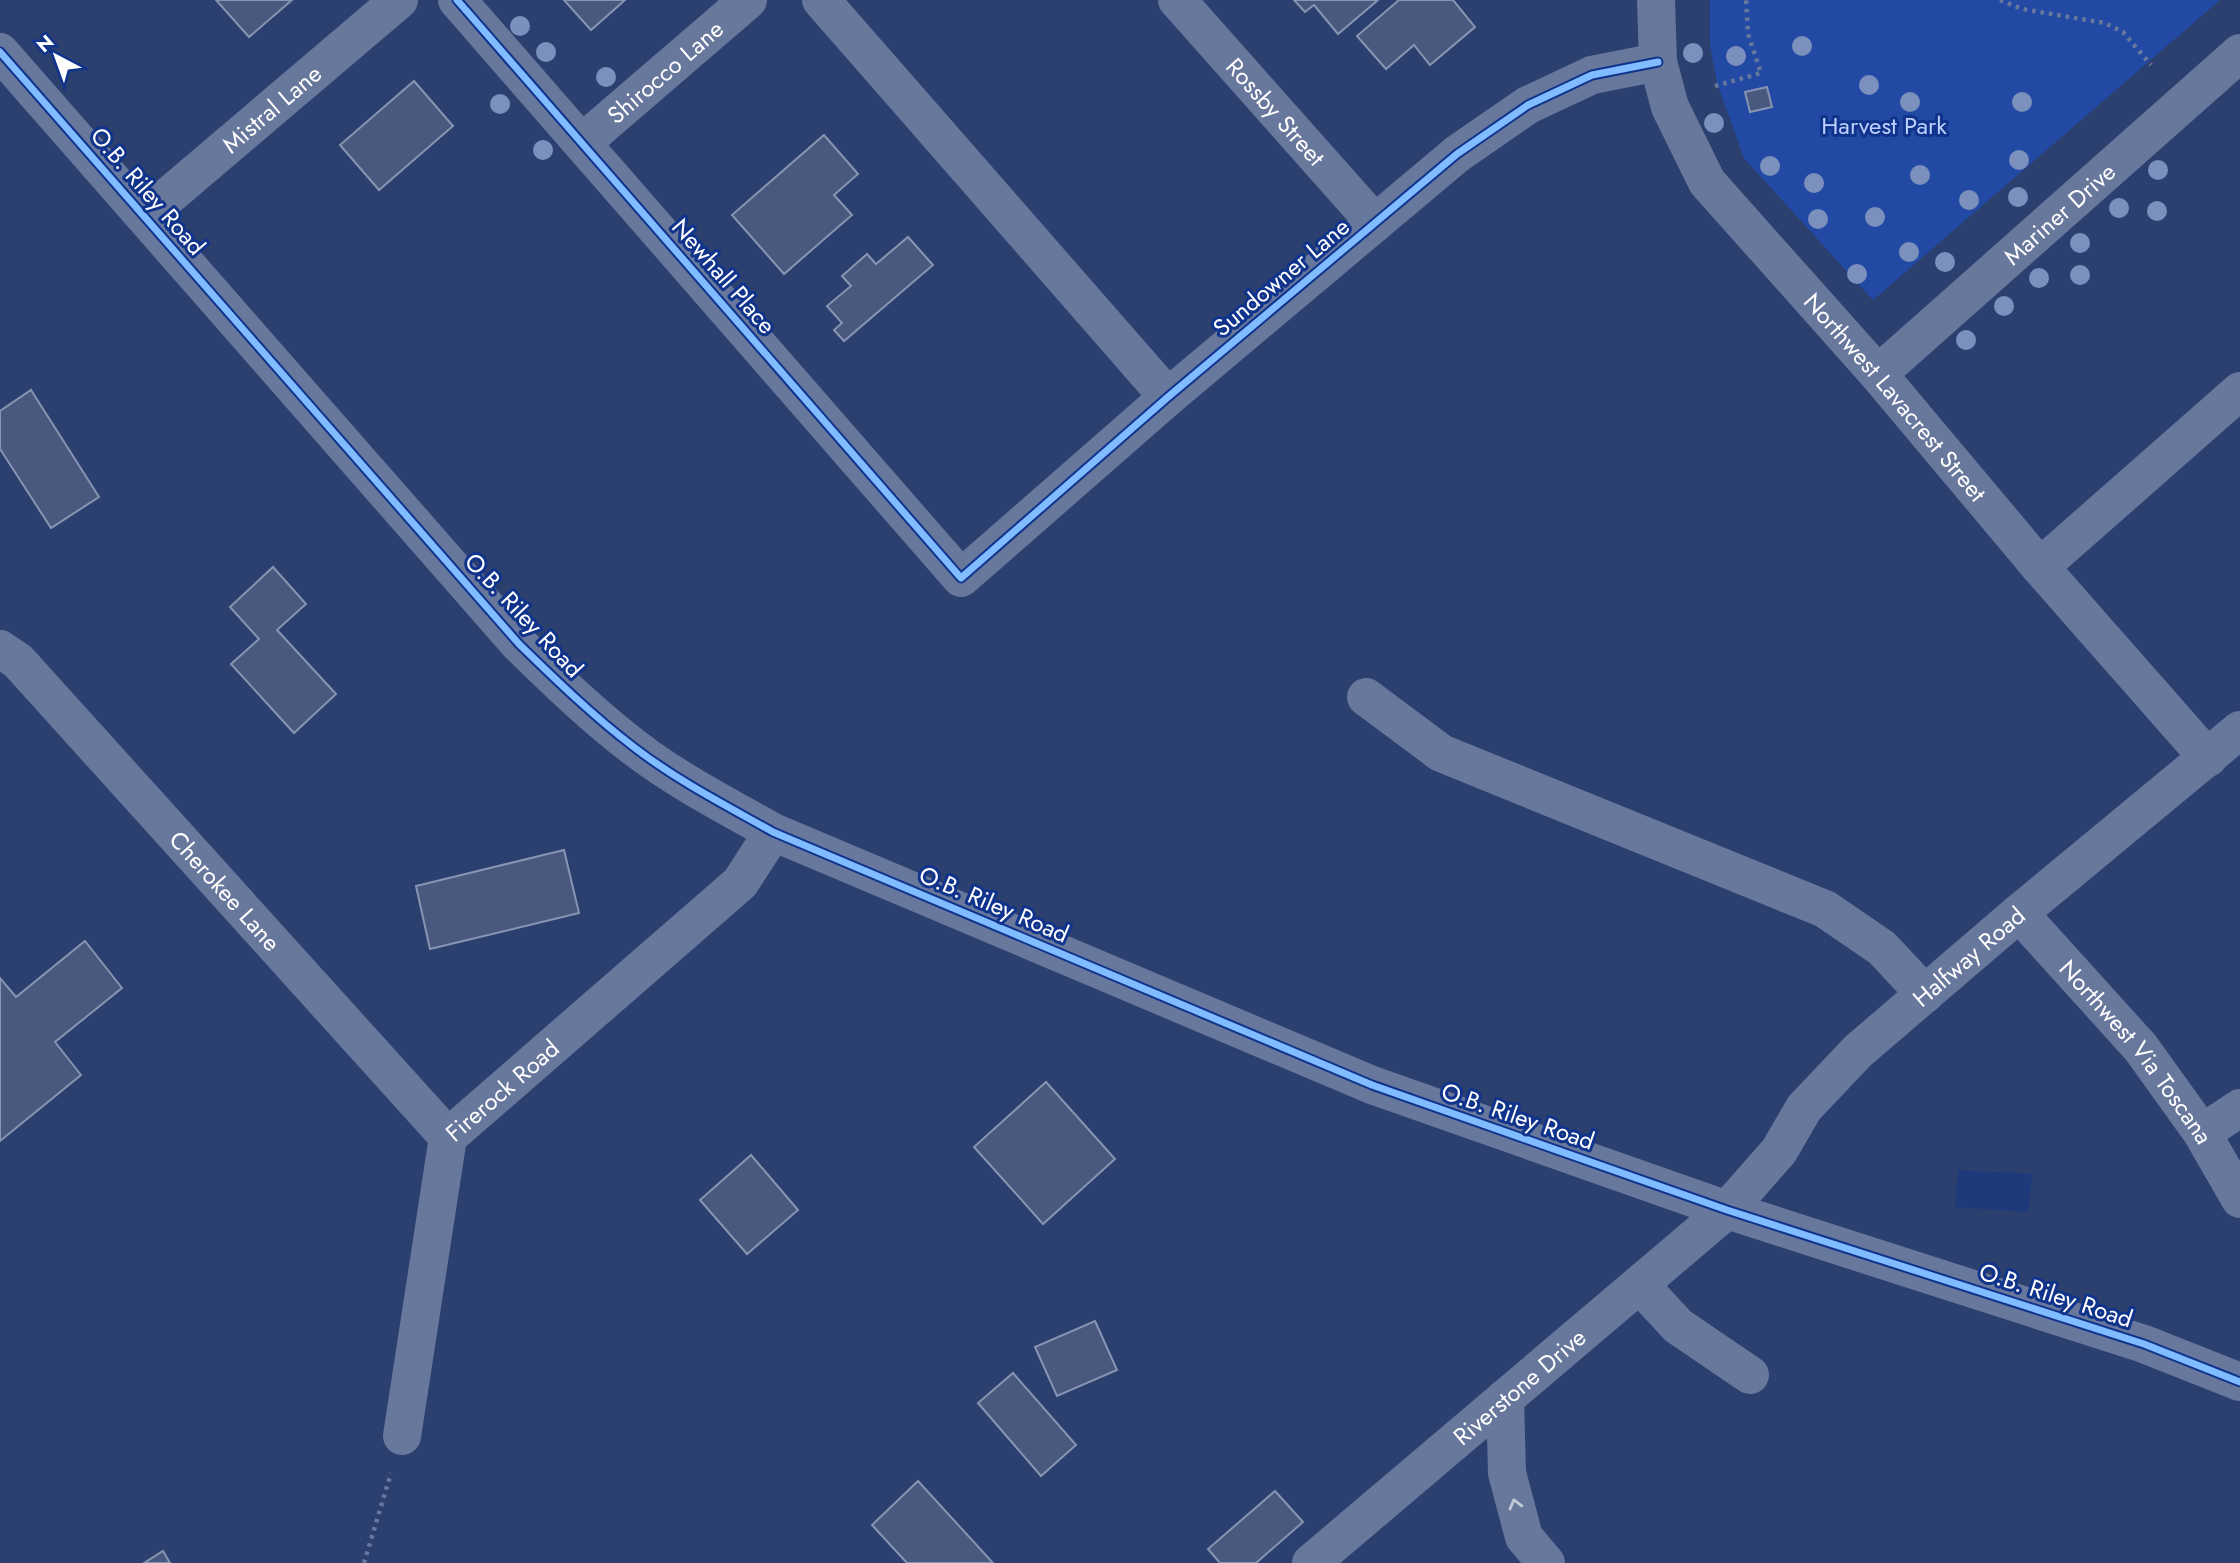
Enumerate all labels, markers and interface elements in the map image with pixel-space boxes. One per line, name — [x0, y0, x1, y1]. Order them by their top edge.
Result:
street label: Shirocco Lane — [599, 11, 731, 132]
north arrow — [21, 21, 91, 91]
text: N — [31, 28, 60, 59]
street label: Rossby Street — [1218, 50, 1334, 173]
street label: Mistral Lane — [214, 56, 329, 161]
park label: Harvest Park — [1821, 108, 1947, 143]
street label: O.B. Riley Road — [82, 119, 214, 263]
street label: Mariner Drive — [1995, 154, 2123, 273]
street label: Sundowner Lane — [1205, 209, 1357, 345]
street label: Newhall Place — [664, 210, 784, 342]
street label: Northwest Lavacrest Street — [1796, 285, 1995, 509]
street label: O.B. Riley Road — [457, 545, 591, 685]
street label: Cherokee Lane — [161, 822, 289, 959]
street label: O.B. Riley Road — [914, 857, 1074, 951]
street label: Halfway Road — [1905, 898, 2032, 1015]
street label: Northwest Via Toscana — [2051, 951, 2222, 1150]
street label: Firerock Road — [437, 1031, 566, 1149]
street label: O.B. Riley Road — [1437, 1073, 1599, 1159]
street label: O.B. Riley Road — [1975, 1254, 2137, 1336]
street label: Riverstone Drive — [1445, 1320, 1593, 1453]
one-way arrow — [1509, 1498, 1523, 1510]

